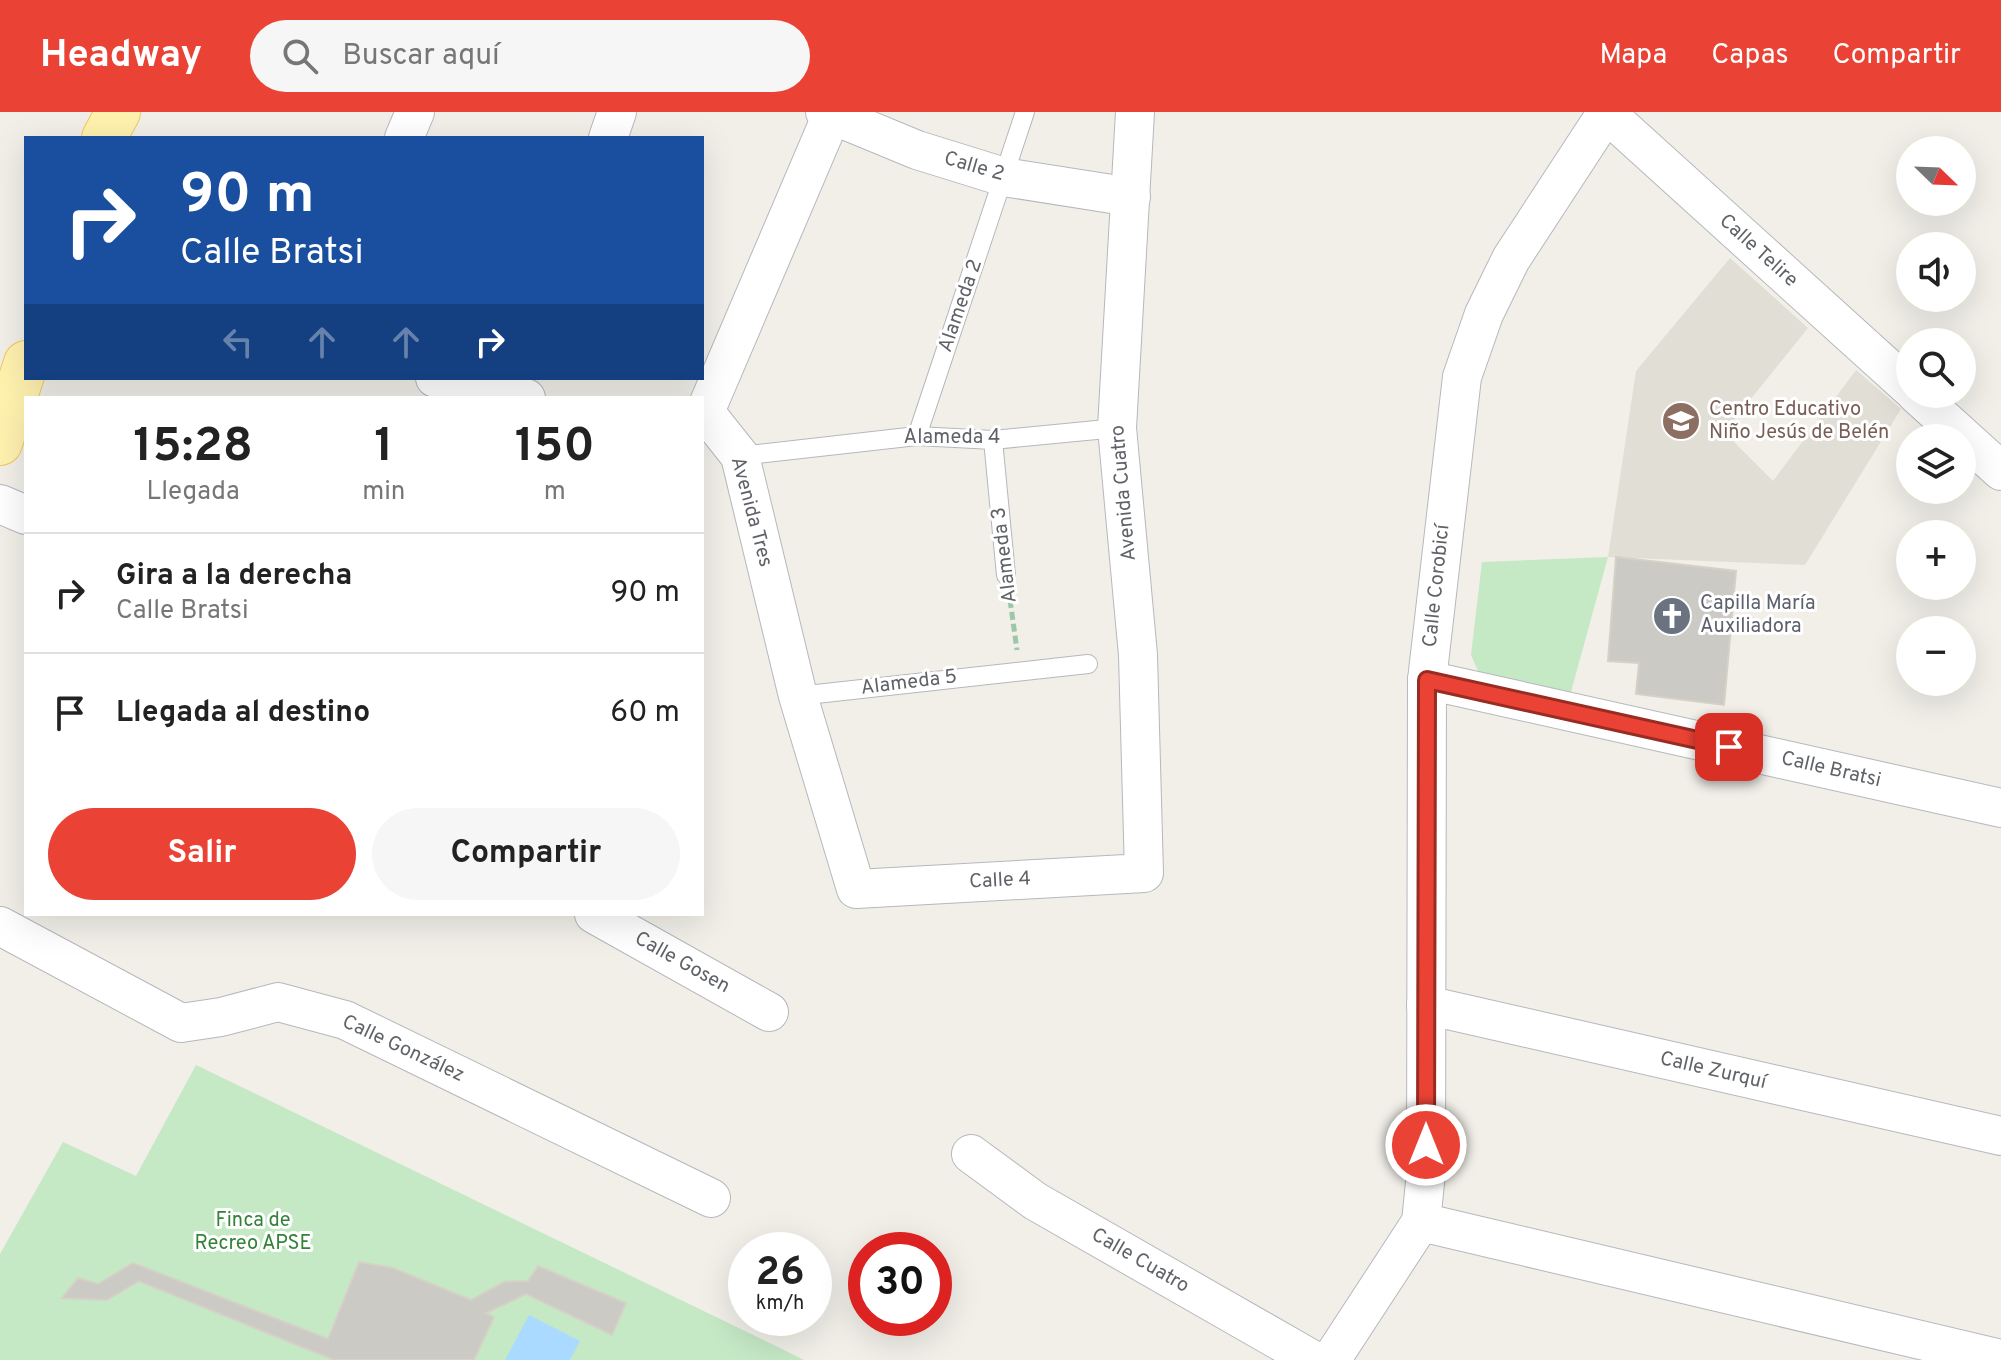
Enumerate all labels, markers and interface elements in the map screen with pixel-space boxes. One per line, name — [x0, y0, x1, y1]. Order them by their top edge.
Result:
search box — [250, 20, 810, 92]
text: Headway — [40, 32, 202, 81]
icon: search — [278, 34, 322, 78]
text: Buscar aquí — [342, 38, 500, 75]
text: Mapa — [1600, 38, 1667, 74]
text: Capas — [1711, 38, 1789, 74]
text: Compartir — [1833, 38, 1961, 74]
north arrow — [1896, 136, 1976, 216]
map controls — [1896, 136, 1976, 696]
street label: Calle 2 — [941, 146, 1007, 188]
text: 90 m — [180, 162, 315, 232]
icon: right — [48, 168, 152, 272]
street label: Calle Telire — [1713, 209, 1803, 293]
text: Calle Bratsi — [180, 231, 364, 277]
button: sound — [1896, 232, 1976, 312]
street label: Alameda 2 — [933, 256, 989, 356]
icon: left — [216, 320, 260, 364]
icon: ahead — [300, 320, 344, 364]
icon: ahead — [384, 320, 428, 364]
icon: right — [468, 320, 512, 364]
button: search — [1896, 328, 1976, 408]
place label: Centro Educativo Niño Jesús de Belén — [1709, 397, 1889, 446]
school or university icon: Centro Educativo Niño Jesús de Belén — [1660, 400, 1702, 442]
text: 15:28 — [133, 418, 253, 478]
text: 1 — [374, 418, 393, 478]
text: 150 — [515, 418, 595, 478]
street label: Avenida Cuatro — [1105, 424, 1143, 562]
button: layers — [1896, 424, 1976, 504]
street label: Alameda 4 — [904, 425, 1000, 451]
street label: Avenida Tres — [724, 454, 778, 570]
text: Llegada — [147, 476, 240, 509]
text: min — [362, 476, 405, 509]
text: m — [544, 476, 566, 509]
street label: Alameda 3 — [986, 506, 1024, 604]
button: + — [1896, 520, 1976, 600]
street label: Calle Corobicí — [1418, 521, 1457, 649]
text: Gira a la derecha — [116, 558, 352, 595]
icon: right — [48, 571, 92, 615]
text: 90 m — [611, 575, 680, 612]
place label: Capilla María Auxiliadora — [1700, 591, 1815, 640]
text: Calle Bratsi — [116, 595, 249, 628]
church icon: Capilla María Auxiliadora — [1651, 595, 1693, 637]
button: − — [1896, 616, 1976, 696]
street label: Alameda 5 — [859, 664, 959, 702]
icon: arrive — [48, 691, 92, 735]
text: Llegada al destino — [116, 695, 370, 732]
text: 60 m — [610, 695, 680, 732]
pin — [1695, 713, 1763, 781]
icon: arrive — [1707, 725, 1751, 769]
street label: Calle Bratsi — [1778, 746, 1884, 794]
button: Salir — [48, 808, 356, 900]
button: Compartir — [372, 808, 680, 900]
street label: Calle 4 — [968, 866, 1032, 896]
street label: Calle Gosen — [630, 926, 734, 1000]
street label: Calle González — [338, 1009, 468, 1089]
street label: Calle Zurquí — [1657, 1046, 1771, 1096]
position arrow — [1384, 1103, 1468, 1187]
park label: Finca de Recreo APSE — [195, 1208, 311, 1257]
street label: Calle Cuatro — [1086, 1222, 1194, 1300]
speed limit sign: 30 — [848, 1232, 952, 1336]
text: 26 — [755, 1249, 805, 1299]
text: km/h — [756, 1291, 804, 1317]

